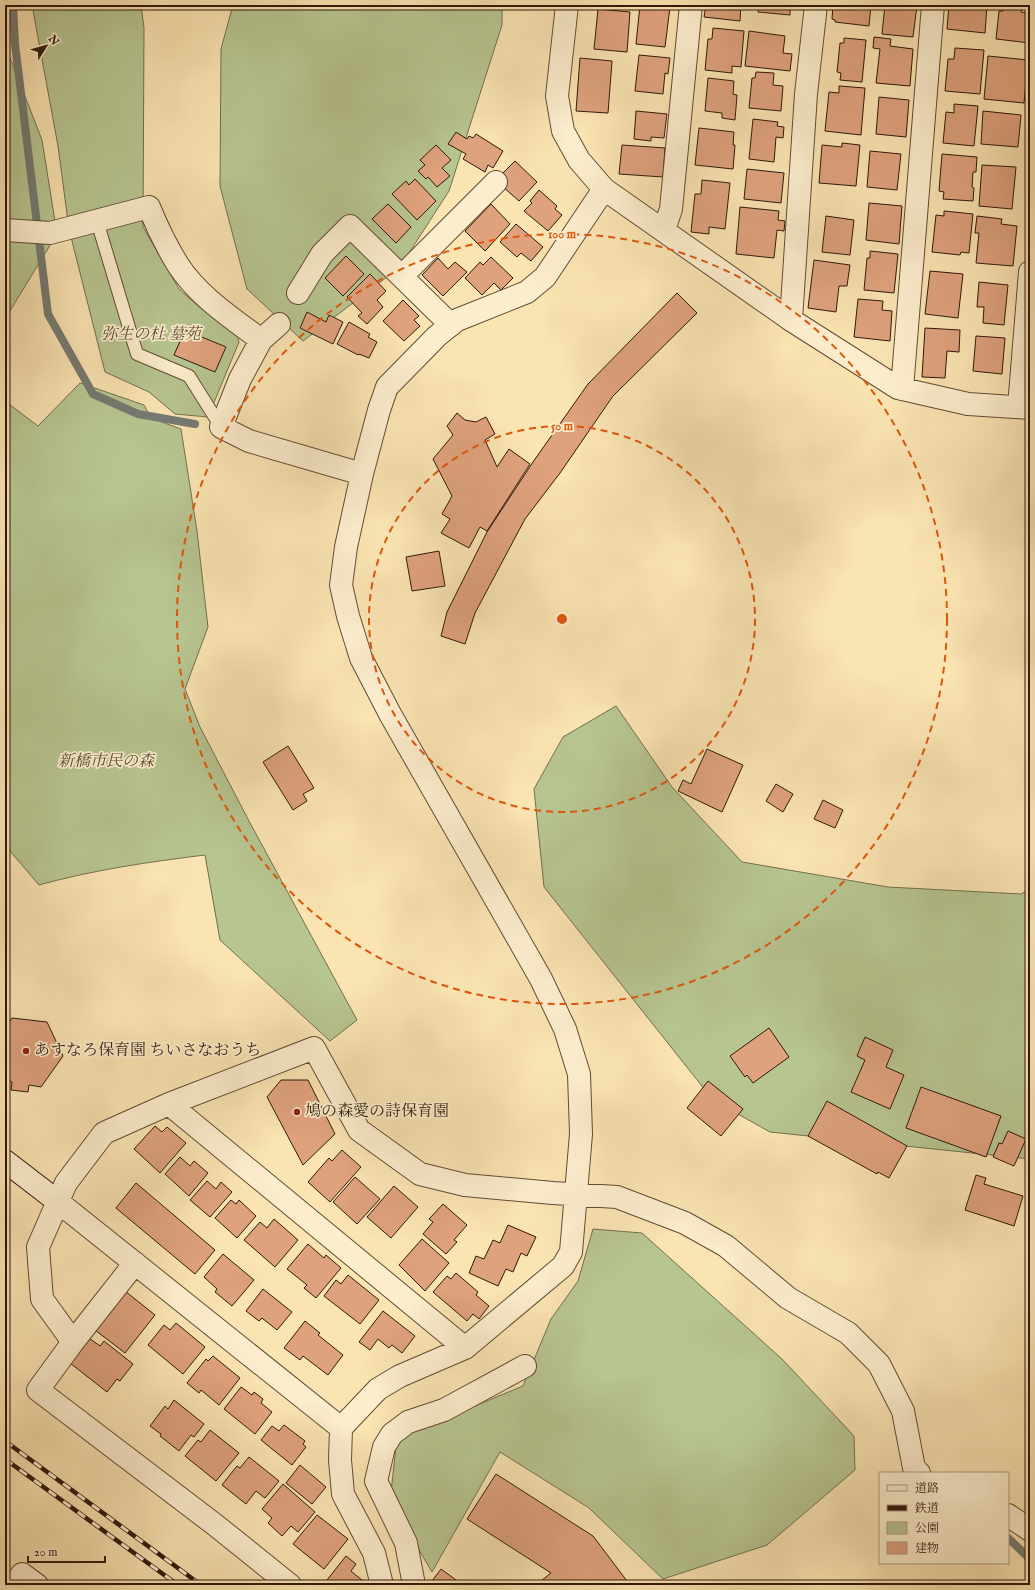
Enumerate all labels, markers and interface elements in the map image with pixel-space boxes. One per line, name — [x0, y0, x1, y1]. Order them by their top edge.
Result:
north arrow — [26, 26, 66, 66]
text: N — [44, 32, 62, 49]
text: 100 m — [548, 227, 577, 242]
park label: 弥生の杜 墓苑 — [101, 325, 204, 345]
text: 50 m — [551, 419, 574, 434]
centre of rings — [555, 612, 569, 626]
park label: 新橋市民の森 — [58, 752, 156, 772]
place label: あすなろ保育園 ちいさなおうち — [34, 1041, 262, 1061]
marker: あすなろ保育園 ちいさなおうち — [21, 1046, 31, 1056]
place label: 鳩の森愛の詩保育園 — [305, 1102, 449, 1122]
marker: 鳩の森愛の詩保育園 — [292, 1107, 302, 1117]
legend — [879, 1472, 1009, 1564]
text: 道路 — [915, 1481, 939, 1496]
text: 鉄道 — [914, 1501, 939, 1516]
text: 公園 — [915, 1521, 939, 1536]
scale bar — [28, 1538, 105, 1564]
text: 建物 — [915, 1541, 939, 1556]
text: 20 m — [34, 1545, 57, 1560]

